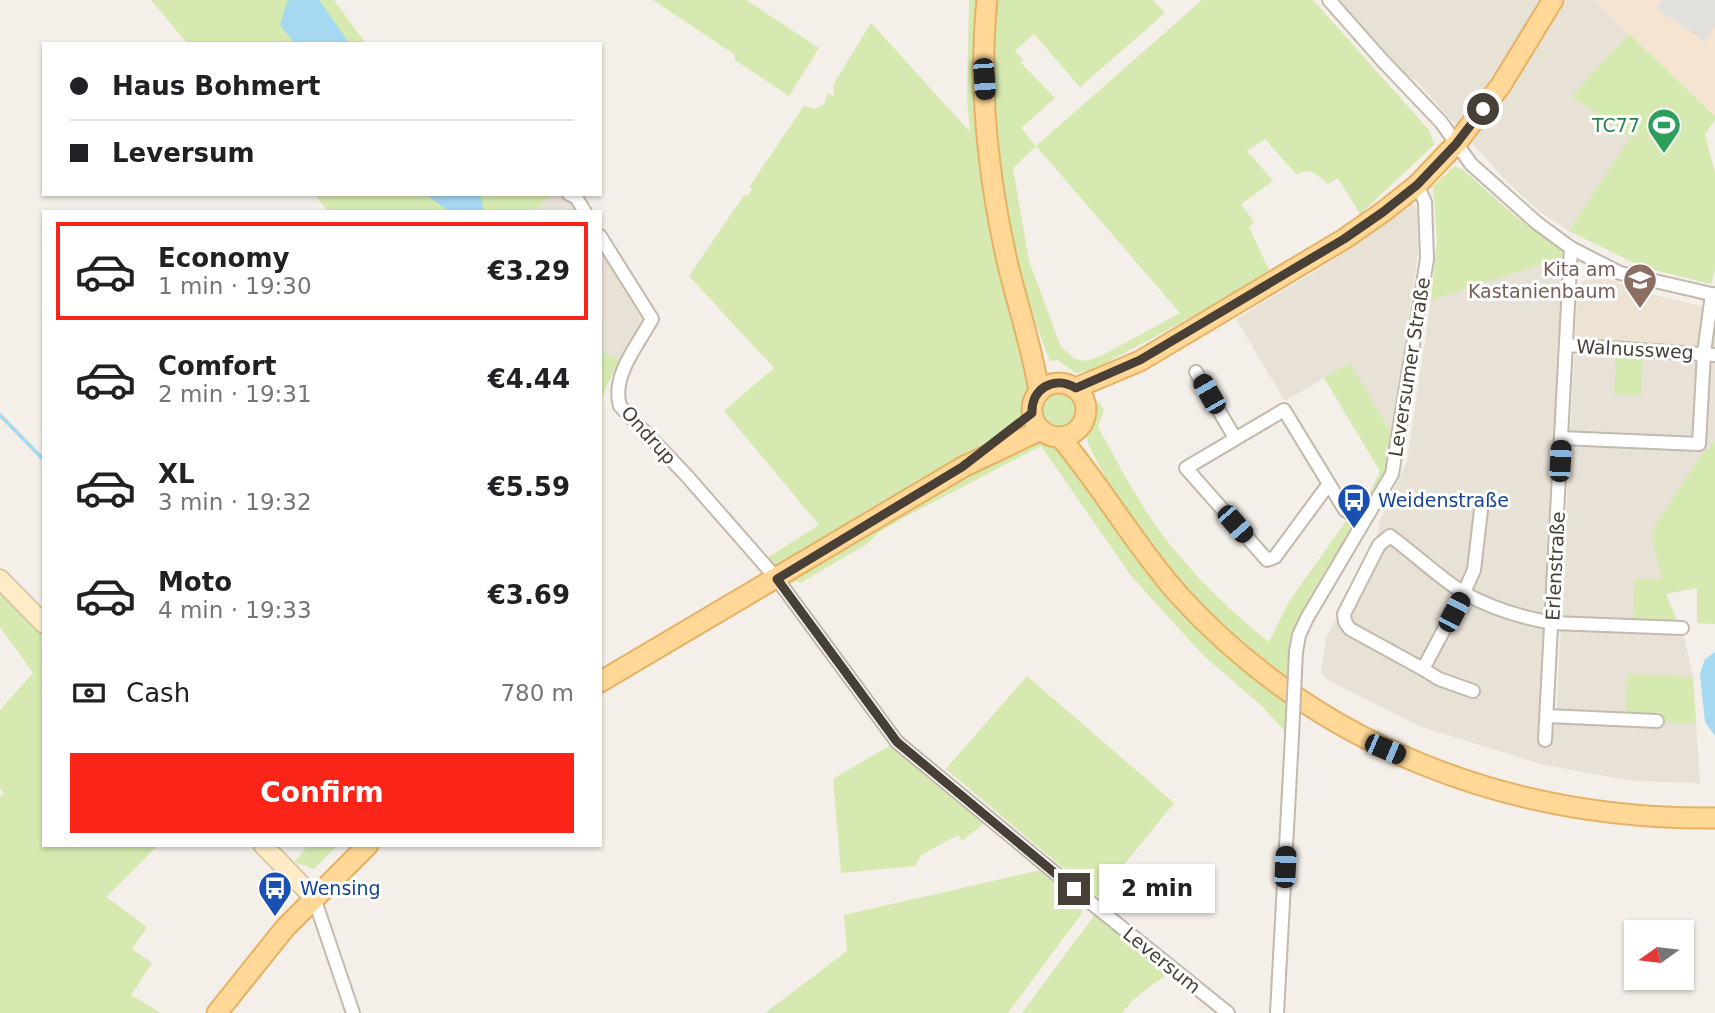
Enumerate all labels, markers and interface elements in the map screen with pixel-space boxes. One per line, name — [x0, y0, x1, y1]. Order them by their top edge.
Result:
car — [973, 57, 996, 101]
text: Haus Bohmert — [112, 71, 321, 101]
route start — [1467, 93, 1499, 125]
sports icon: TC77 — [1645, 106, 1683, 155]
place label: TC77 — [1591, 114, 1640, 136]
text: Leversum — [112, 138, 255, 168]
icon: car — [74, 240, 137, 303]
text: Economy — [158, 243, 289, 273]
text: €3.29 — [488, 256, 570, 286]
place label: Kita am Kastanienbaum — [1468, 258, 1616, 302]
school or university icon: Kita am Kastanienbaum — [1621, 261, 1659, 310]
text: 1 min · 19:30 — [158, 273, 312, 299]
street label: Leversumer Straße — [1384, 276, 1434, 458]
street label: Walnussweg — [1576, 335, 1694, 363]
icon: car — [74, 348, 137, 411]
text: Comfort — [158, 351, 276, 381]
text: €4.44 — [488, 364, 570, 394]
car — [1190, 371, 1229, 417]
text: 2 min · 19:31 — [158, 381, 312, 407]
street label: Ondrup — [617, 401, 681, 469]
car — [1549, 439, 1572, 483]
icon: car — [74, 456, 137, 519]
text: XL — [158, 459, 195, 489]
text: €5.59 — [488, 472, 570, 502]
bus stop icon: Weidenstraße — [1335, 481, 1373, 530]
text: 3 min · 19:32 — [158, 489, 312, 515]
place label: Weidenstraße — [1378, 489, 1509, 511]
car — [1214, 501, 1257, 547]
street label: Erlenstraße — [1541, 511, 1569, 621]
icon: car — [74, 564, 137, 627]
text: Moto — [158, 567, 232, 597]
text: €3.69 — [488, 580, 570, 610]
car — [1435, 589, 1474, 635]
text: 4 min · 19:33 — [158, 597, 312, 623]
icon: cash — [70, 674, 108, 712]
text: Cash — [126, 678, 190, 708]
text: 780 m — [500, 680, 574, 706]
car — [1362, 731, 1409, 767]
button: Confirm — [70, 753, 574, 833]
car — [1274, 845, 1297, 889]
callout: 2 min — [1098, 864, 1214, 914]
bus stop icon: Wensing — [256, 869, 294, 918]
route end — [1058, 873, 1090, 905]
text: 2 min — [1121, 875, 1193, 901]
place label: Wensing — [300, 877, 381, 899]
north arrow — [1624, 920, 1694, 990]
map controls — [1624, 920, 1694, 990]
street label: Leversum — [1119, 922, 1205, 998]

